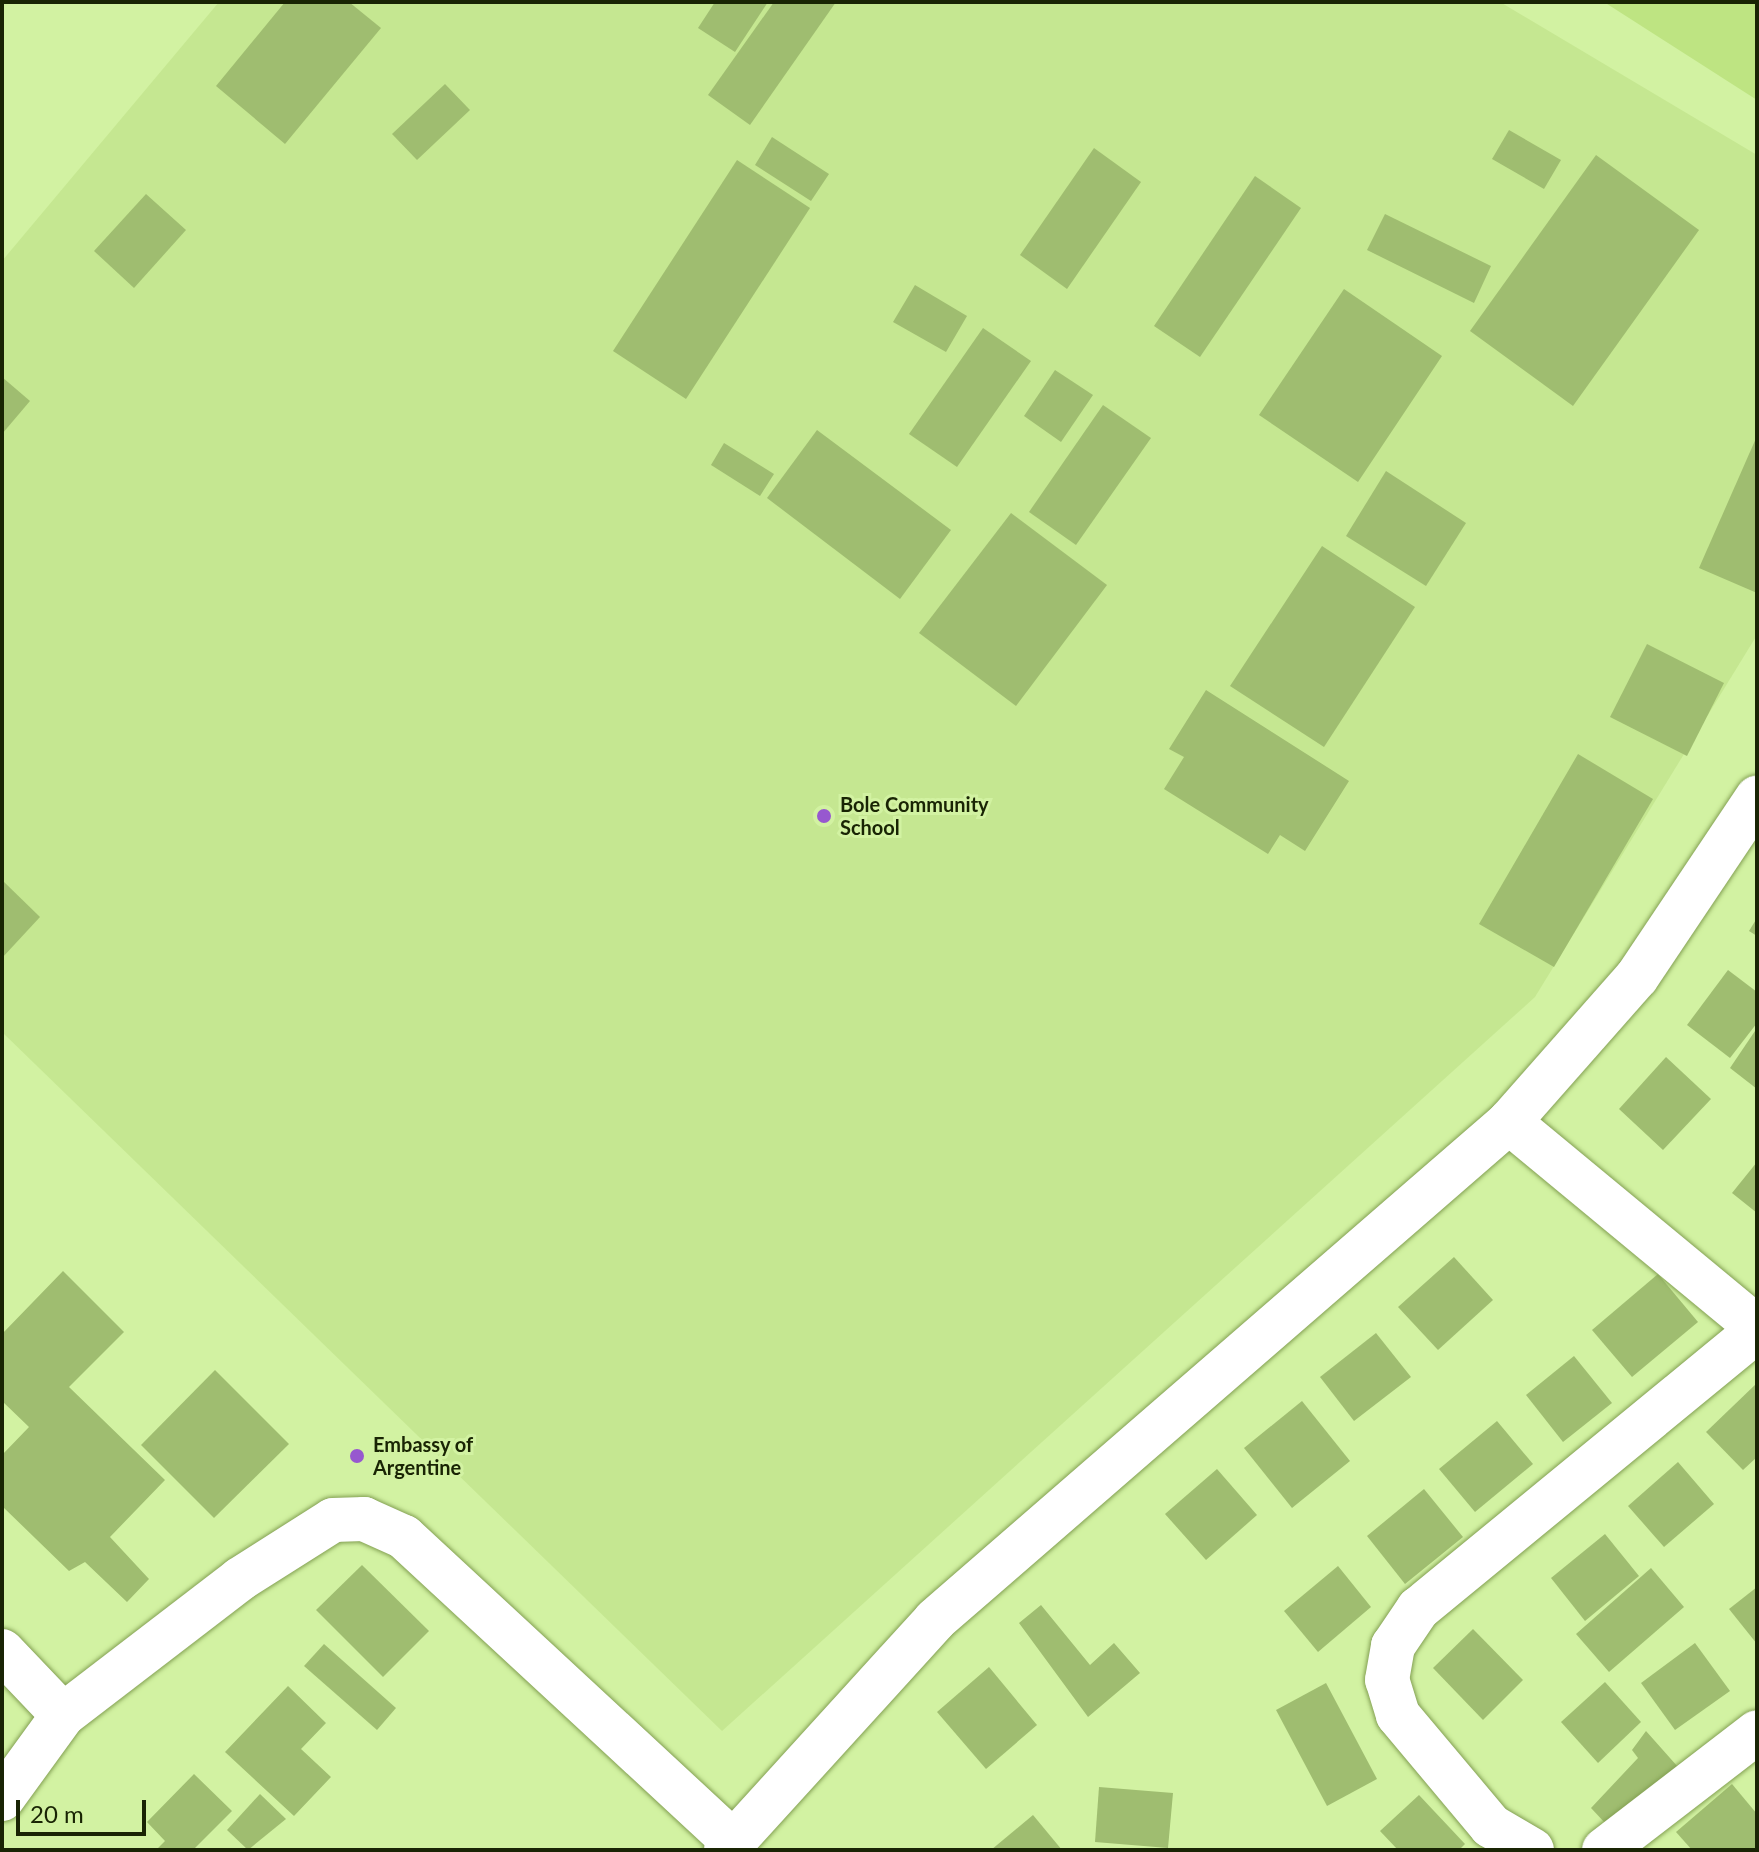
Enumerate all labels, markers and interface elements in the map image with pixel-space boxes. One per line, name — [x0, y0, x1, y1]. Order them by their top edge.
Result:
place label: Bole Community School — [840, 792, 989, 839]
marker: Bole Community School — [815, 807, 833, 825]
place label: Embassy of Argentine — [373, 1432, 474, 1479]
marker: Embassy of Argentine — [348, 1447, 366, 1465]
scale bar — [20, 1784, 150, 1834]
text: 20 m — [30, 1799, 84, 1828]

